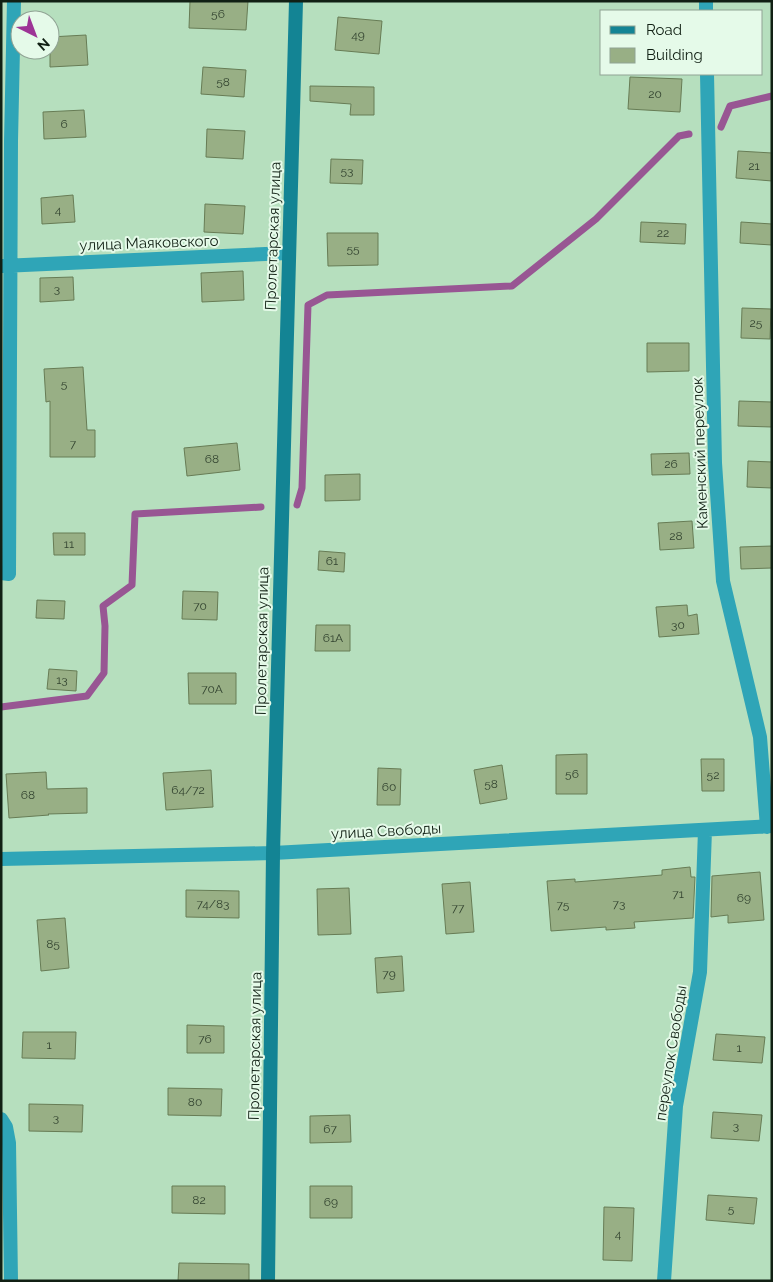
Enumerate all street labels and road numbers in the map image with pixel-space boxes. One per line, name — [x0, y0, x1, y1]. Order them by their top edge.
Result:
street label: Пролетарская улица — [261, 161, 285, 311]
street label: улица Маяковского — [79, 232, 219, 254]
street label: Каменский переулок — [688, 377, 712, 529]
street label: Пролетарская улица — [252, 567, 272, 715]
street label: улица Свободы — [330, 819, 442, 843]
street label: Пролетарская улица — [245, 972, 265, 1120]
street label: переулок Свободы — [651, 984, 691, 1122]

